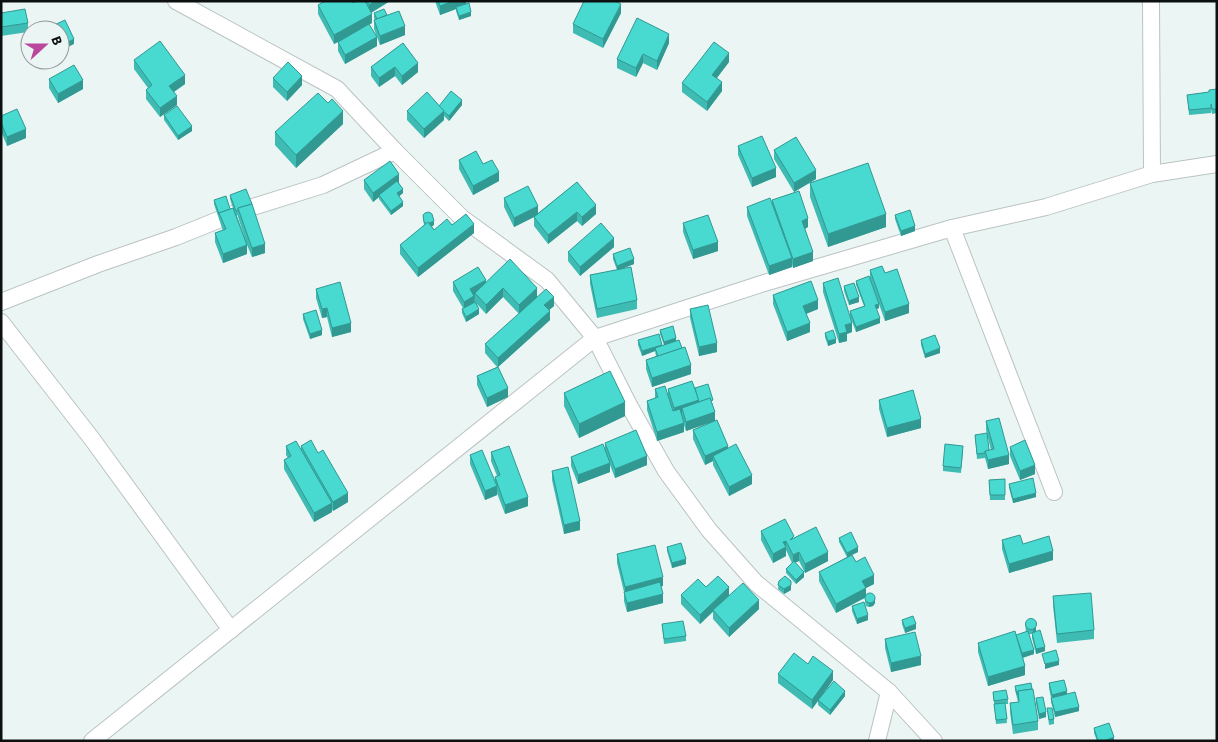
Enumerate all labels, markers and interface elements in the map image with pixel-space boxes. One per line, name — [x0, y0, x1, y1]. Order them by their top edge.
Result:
north arrow — [20, 20, 70, 70]
text: B — [45, 33, 67, 49]

